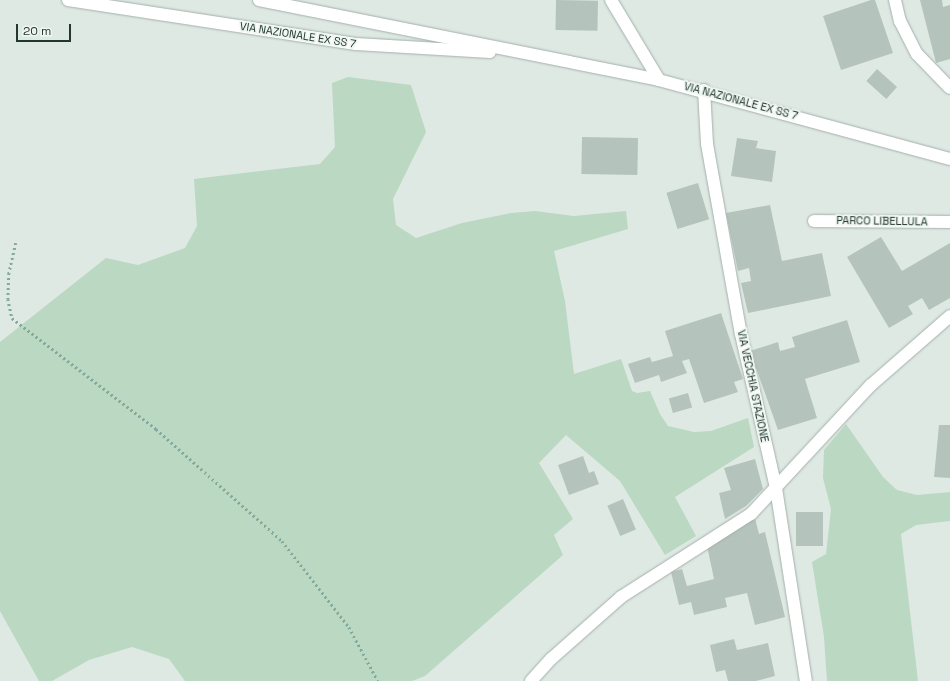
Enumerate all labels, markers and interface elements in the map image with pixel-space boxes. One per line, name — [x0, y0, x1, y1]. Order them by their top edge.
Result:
scale bar — [18, 16, 73, 42]
street label: VIA NAZIONALE EX SS 7 — [239, 19, 357, 51]
text: 20 m — [23, 23, 51, 39]
street label: VIA NAZIONALE EX SS 7 — [682, 79, 800, 123]
street label: PARCO LIBELLULA — [836, 214, 928, 228]
street label: VIA VECCHIA STAZIONE — [735, 328, 771, 444]

